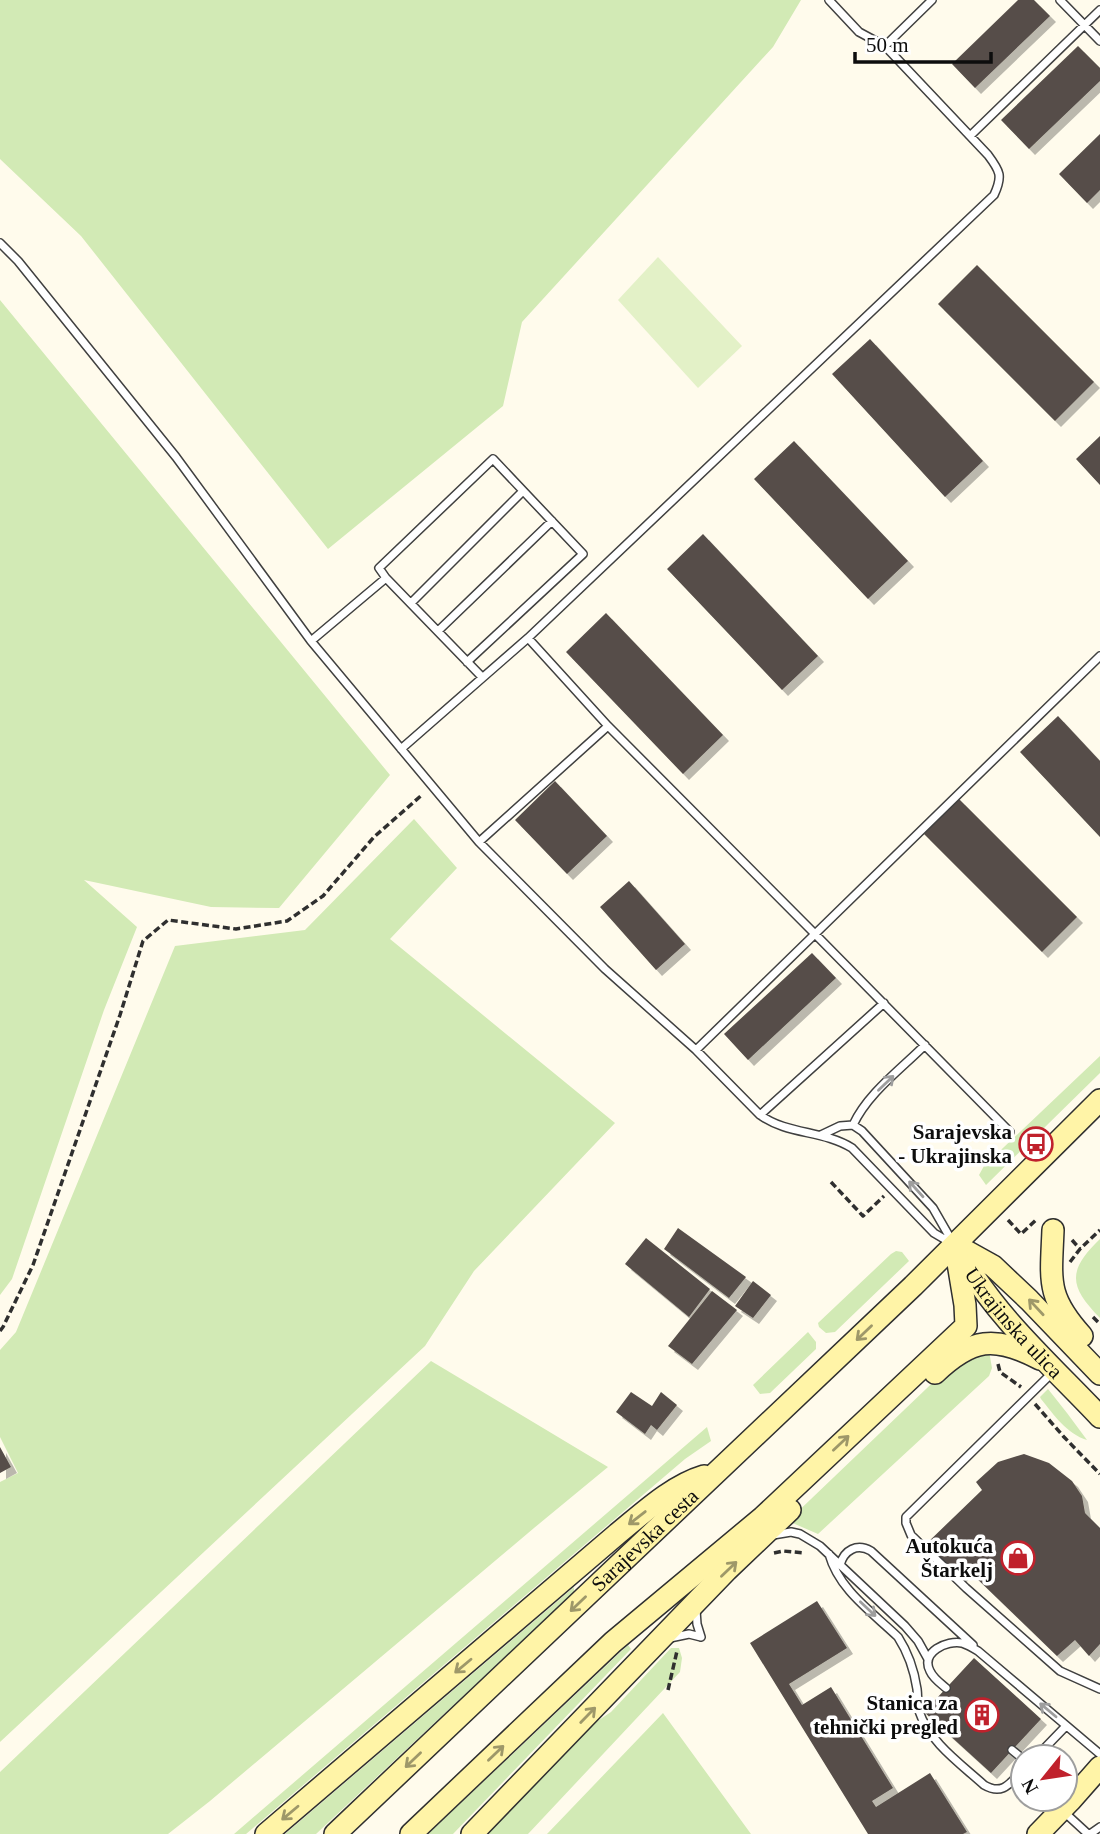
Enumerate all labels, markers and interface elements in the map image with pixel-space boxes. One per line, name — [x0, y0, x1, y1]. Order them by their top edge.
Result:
scale bar — [855, 21, 992, 65]
text: 50 m — [866, 33, 909, 57]
one-way arrow — [877, 1074, 894, 1091]
place label: Sarajevska - Ukrajinska — [898, 1120, 1012, 1168]
bus stop icon: Sarajevska - Ukrajinska — [1017, 1125, 1055, 1163]
one-way arrow — [908, 1181, 925, 1198]
street label: Ukrajinska ulica — [960, 1263, 1068, 1384]
one-way arrow — [1028, 1298, 1044, 1316]
one-way arrow — [856, 1324, 873, 1341]
one-way arrow — [832, 1435, 849, 1452]
street label: Sarajevska cesta — [586, 1483, 704, 1596]
one-way arrow — [628, 1511, 646, 1526]
place label: Autokuća Štarkelj — [905, 1534, 993, 1582]
shop icon: Autokuća Štarkelj — [999, 1539, 1037, 1577]
one-way arrow — [721, 1560, 738, 1577]
one-way arrow — [570, 1595, 587, 1612]
one-way arrow — [859, 1600, 876, 1617]
one-way arrow — [454, 1658, 472, 1674]
place label: Stanica za tehnički pregled — [813, 1691, 958, 1739]
building icon: Stanica za tehnički pregled — [963, 1696, 1001, 1734]
one-way arrow — [1039, 1702, 1057, 1718]
one-way arrow — [579, 1707, 596, 1724]
north arrow — [1009, 1743, 1079, 1813]
one-way arrow — [487, 1745, 504, 1762]
one-way arrow — [405, 1752, 422, 1769]
text: N — [1017, 1775, 1042, 1797]
one-way arrow — [281, 1805, 299, 1821]

